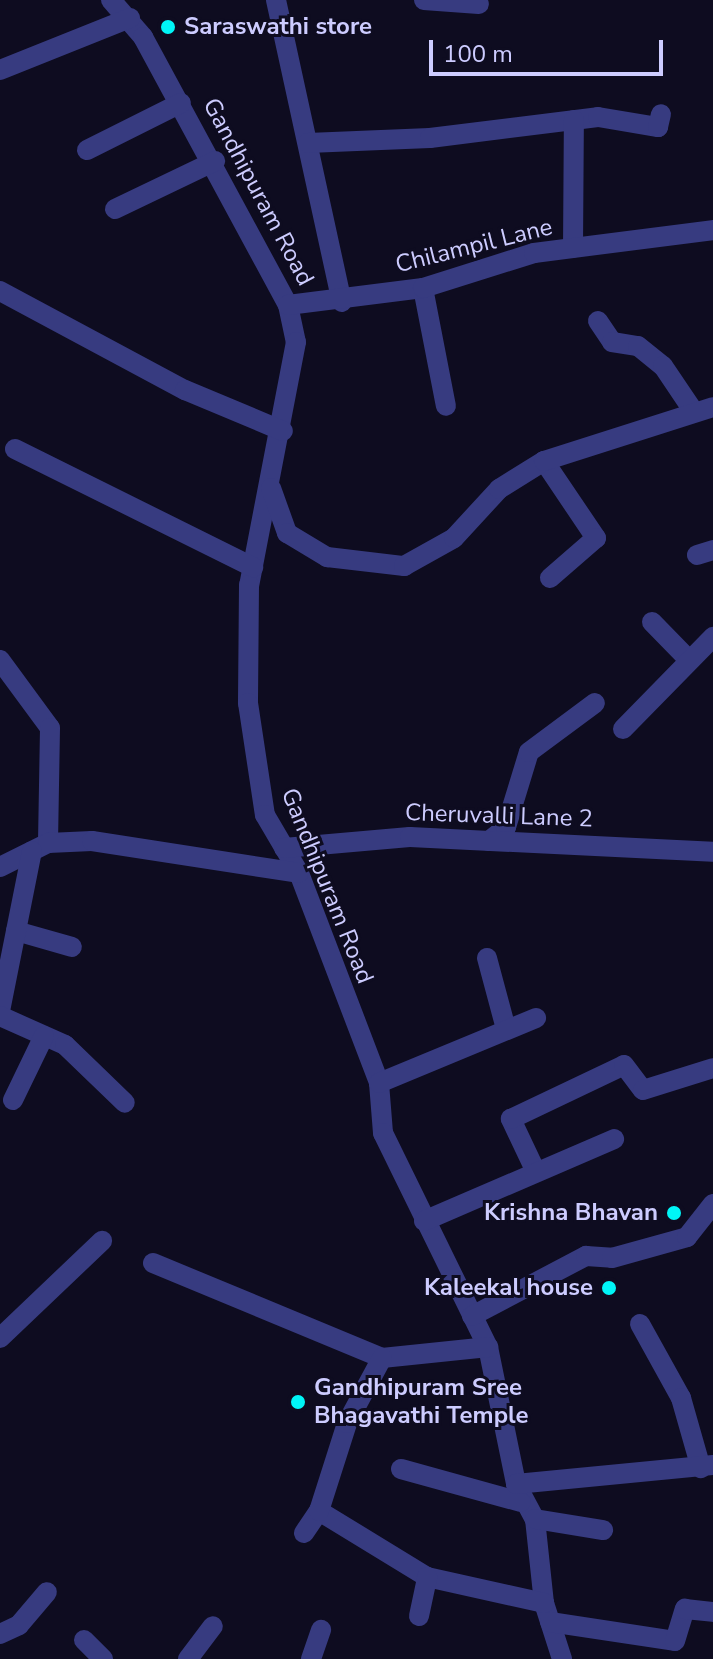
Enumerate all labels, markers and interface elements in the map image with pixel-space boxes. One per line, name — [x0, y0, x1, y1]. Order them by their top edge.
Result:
place label: Saraswathi store — [184, 13, 372, 41]
marker: Saraswathi store — [159, 18, 177, 36]
scale bar — [433, 24, 667, 74]
text: 100 m — [443, 38, 513, 70]
street label: Gandhipuram Road — [196, 93, 320, 291]
street label: Chilampil Lane — [393, 213, 555, 279]
street label: Gandhipuram Road — [275, 784, 379, 988]
street label: Cheruvalli Lane 2 — [404, 798, 594, 834]
place label: Krishna Bhavan — [484, 1199, 658, 1227]
marker: Krishna Bhavan — [665, 1204, 683, 1222]
place label: Kaleekal house — [424, 1274, 593, 1302]
marker: Kaleekal house — [600, 1279, 618, 1297]
place label: Gandhipuram Sree Bhagavathi Temple — [314, 1374, 529, 1430]
marker: Gandhipuram Sree Bhagavathi Temple — [289, 1393, 307, 1411]

